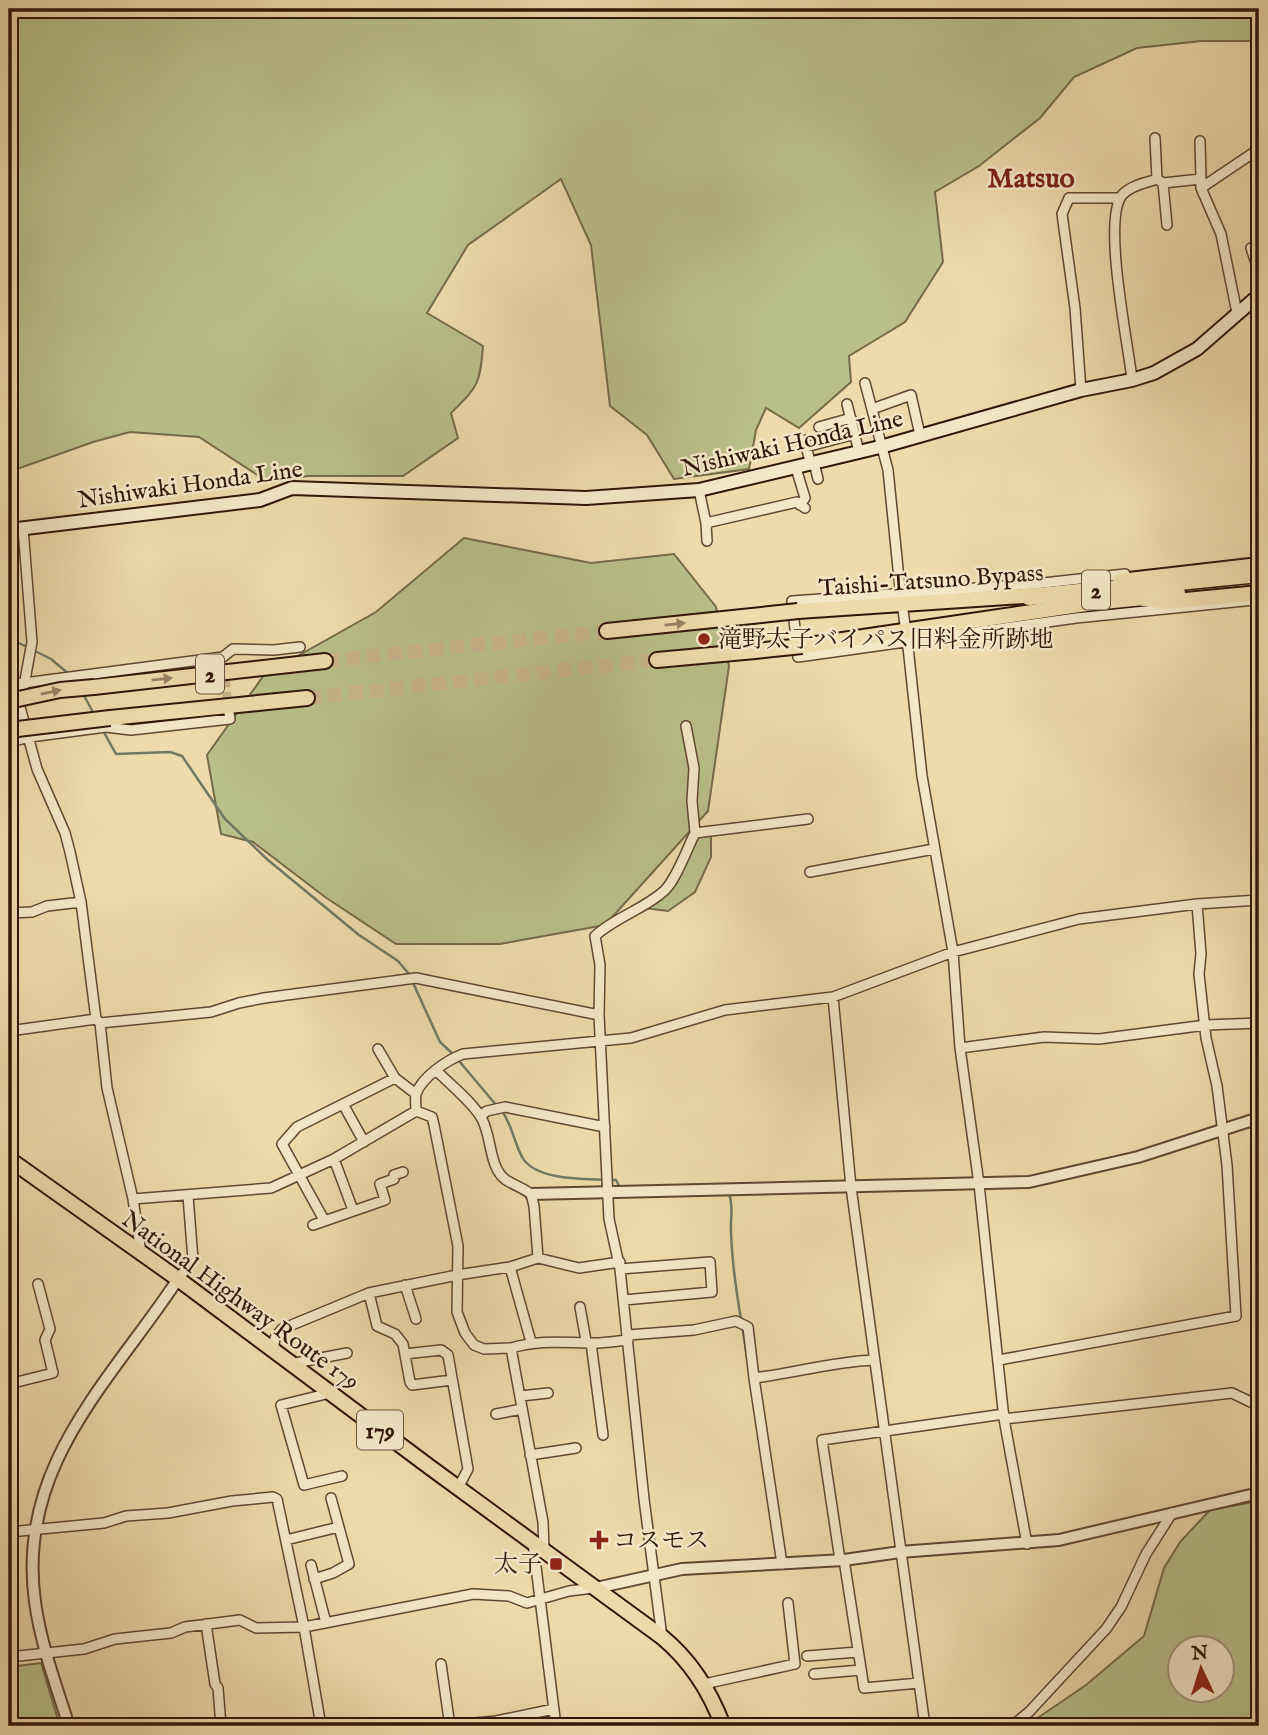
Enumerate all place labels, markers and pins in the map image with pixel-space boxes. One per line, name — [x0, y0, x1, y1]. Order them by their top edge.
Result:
place label: 滝野太子バイパス旧料金所跡地 — [718, 625, 1054, 656]
marker: 滝野太子バイパス旧料金所跡地 — [696, 631, 712, 647]
place label: コスモス — [613, 1526, 709, 1557]
marker: コスモス — [591, 1532, 607, 1548]
place label: 太子 — [494, 1550, 542, 1581]
marker: 太子 — [548, 1556, 564, 1572]

